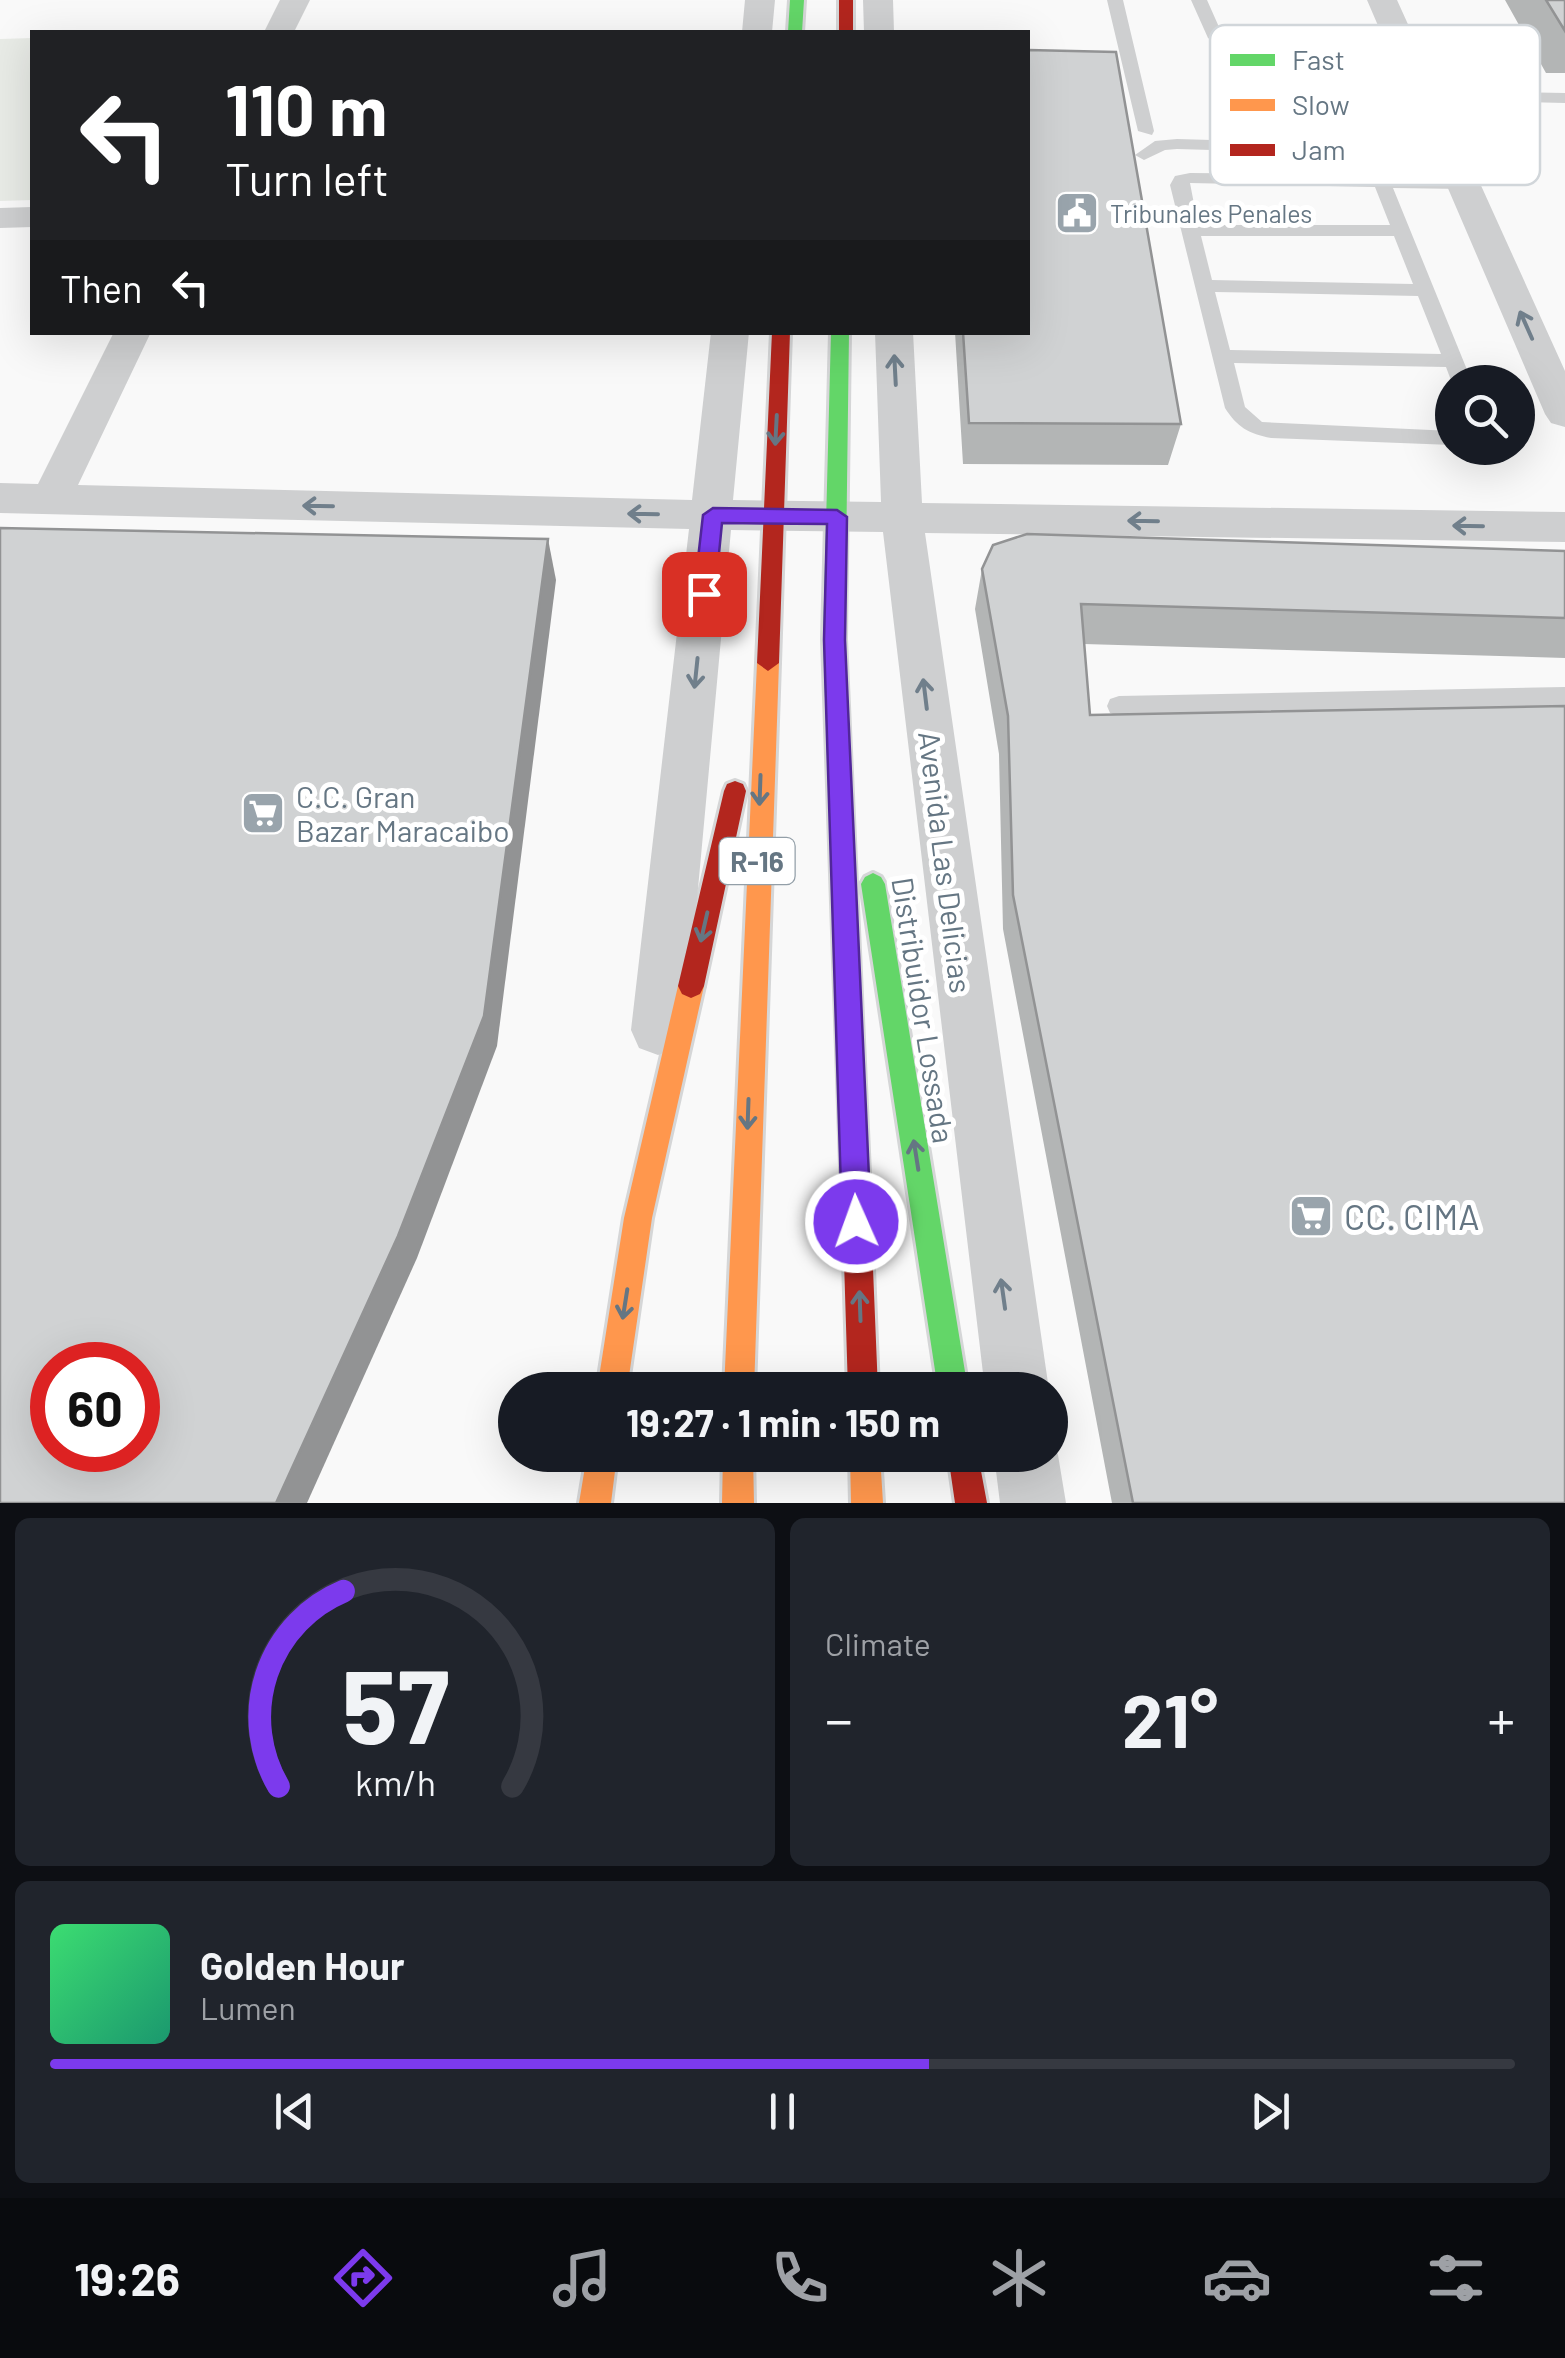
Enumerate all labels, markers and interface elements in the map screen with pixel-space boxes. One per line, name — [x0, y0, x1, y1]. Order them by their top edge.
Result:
legend — [1210, 25, 1540, 185]
text: Fast — [1292, 42, 1345, 76]
text: 110 m — [225, 66, 387, 150]
icon: left — [60, 70, 190, 200]
text: Slow — [1292, 87, 1350, 121]
text: Jam — [1292, 132, 1346, 166]
text: Turn left — [225, 151, 389, 205]
public building icon: Tribunales Penales — [1054, 190, 1100, 236]
place label: Tribunales Penales — [1110, 198, 1312, 228]
icon: left — [163, 260, 218, 315]
text: Then — [60, 265, 143, 311]
one-way arrow — [1515, 311, 1534, 341]
one-way arrow — [885, 355, 904, 387]
map controls — [1435, 365, 1535, 465]
button: search — [1435, 365, 1535, 465]
one-way arrow — [766, 413, 785, 445]
one-way arrow — [302, 496, 334, 515]
one-way arrow — [627, 504, 659, 523]
one-way arrow — [1127, 512, 1160, 530]
one-way arrow — [1452, 516, 1484, 536]
pin — [662, 552, 747, 637]
icon: arrive — [677, 567, 732, 622]
one-way arrow — [686, 657, 705, 689]
one-way arrow — [915, 678, 933, 710]
street label: Avenida Las Delicias — [912, 729, 980, 995]
one-way arrow — [750, 773, 769, 805]
place label: C.C. Gran Bazar Maracaibo — [296, 778, 510, 848]
supermarket icon: C.C. Gran Bazar Maracaibo — [240, 790, 286, 836]
road number: R-16 — [720, 838, 794, 884]
street label: Distribuidor Lossada — [885, 874, 963, 1146]
one-way arrow — [694, 910, 712, 942]
one-way arrow — [738, 1098, 757, 1130]
one-way arrow — [907, 1140, 925, 1172]
position arrow — [804, 1170, 908, 1274]
supermarket icon: CC. CIMA — [1288, 1193, 1334, 1239]
place label: CC. CIMA — [1344, 1195, 1480, 1237]
one-way arrow — [993, 1278, 1011, 1310]
one-way arrow — [615, 1288, 634, 1320]
one-way arrow — [850, 1291, 869, 1323]
speed limit sign: 60 — [30, 1342, 160, 1472]
text: 19:27 · 1 min · 150 m — [626, 1399, 940, 1445]
text: Climate — [825, 1624, 931, 1662]
text: 57 — [341, 1640, 449, 1765]
text: 21° — [1122, 1673, 1218, 1763]
text: − — [825, 1685, 853, 1751]
text: + — [1487, 1685, 1515, 1751]
text: km/h — [355, 1760, 435, 1803]
text: Golden Hour — [200, 1942, 405, 1988]
text: Lumen — [200, 1988, 296, 2026]
icon: previous — [267, 2084, 322, 2139]
icon: pause — [755, 2084, 810, 2139]
icon: next — [1243, 2084, 1298, 2139]
icon: directions — [328, 2243, 398, 2313]
icon: music — [547, 2243, 617, 2313]
icon: phone — [765, 2243, 835, 2313]
icon: climate — [984, 2243, 1054, 2313]
icon: car — [1202, 2243, 1272, 2313]
icon: filters — [1421, 2243, 1491, 2313]
text: 19:26 — [74, 2251, 180, 2305]

